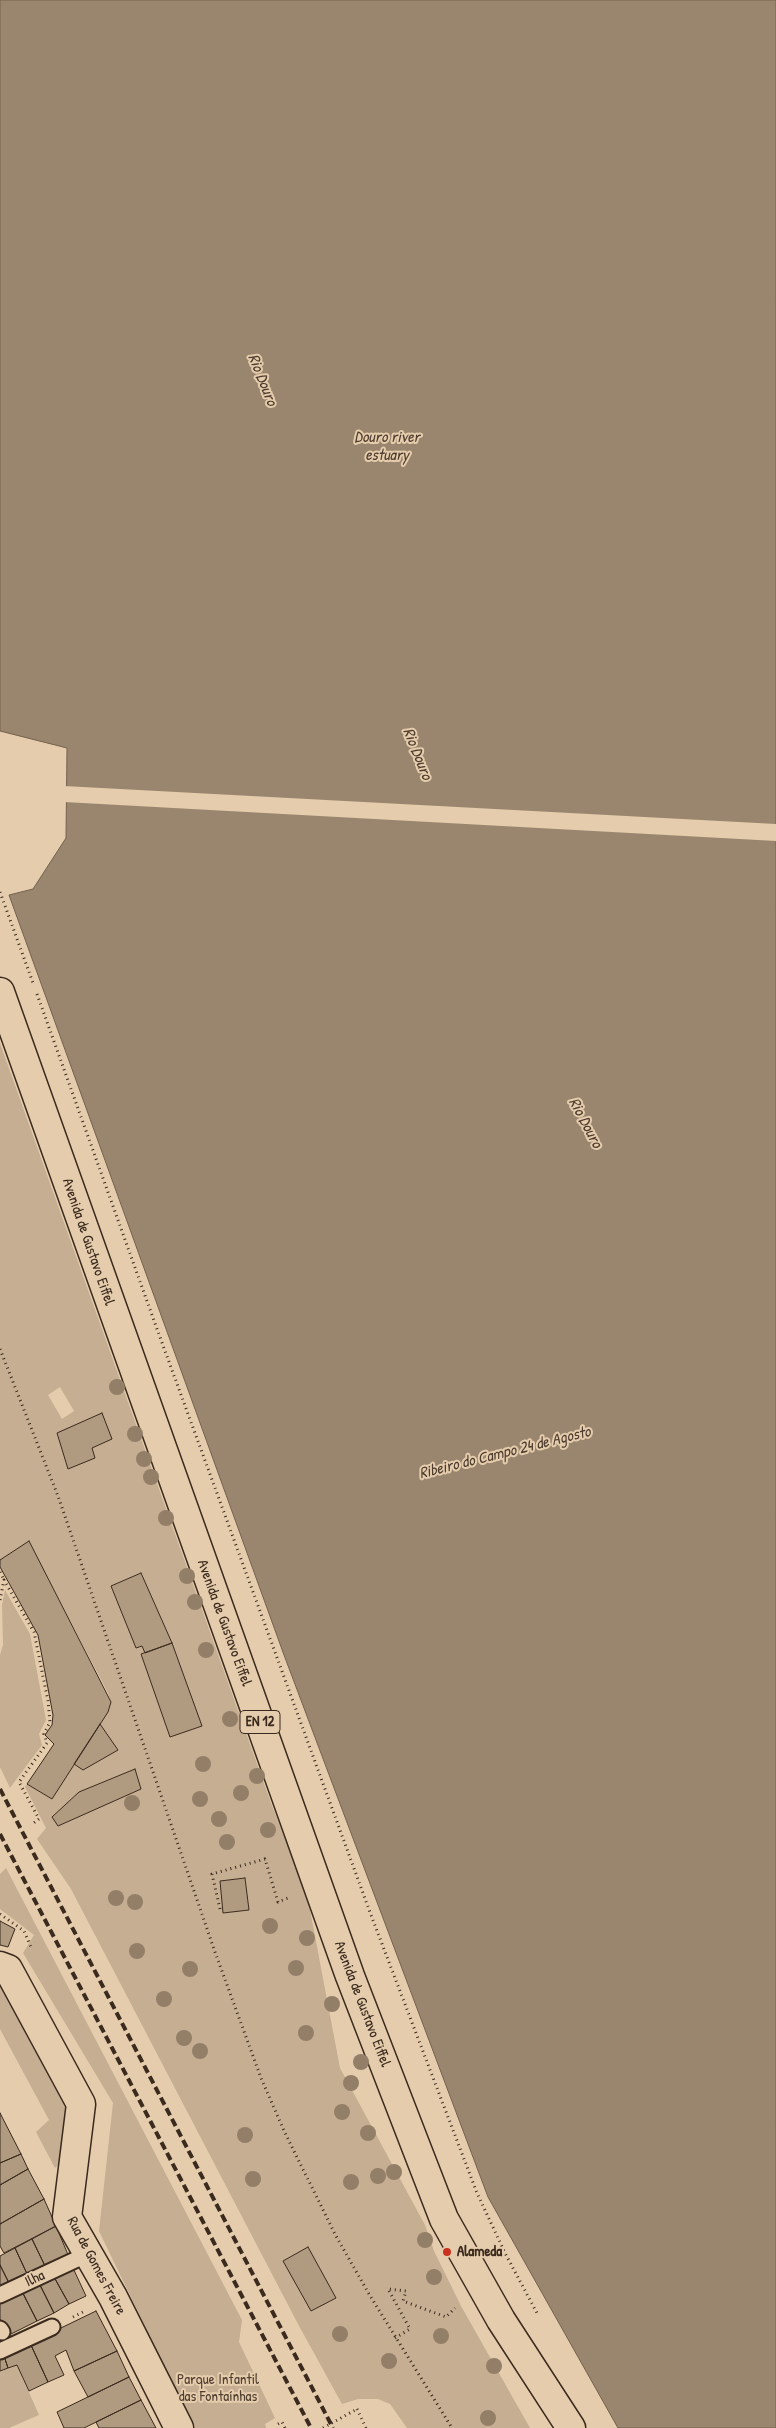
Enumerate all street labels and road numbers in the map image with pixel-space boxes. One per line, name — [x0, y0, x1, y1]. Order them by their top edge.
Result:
street label: Avenida de Gustavo Eiffel — [58, 1176, 118, 1308]
street label: Avenida de Gustavo Eiffel — [193, 1557, 255, 1689]
road number: EN 12 — [240, 1710, 280, 1734]
street label: Avenida de Gustavo Eiffel — [330, 1939, 394, 2069]
street label: Rua de Gomes Freire — [63, 2214, 129, 2318]
street label: Ilha — [22, 2267, 48, 2291]

